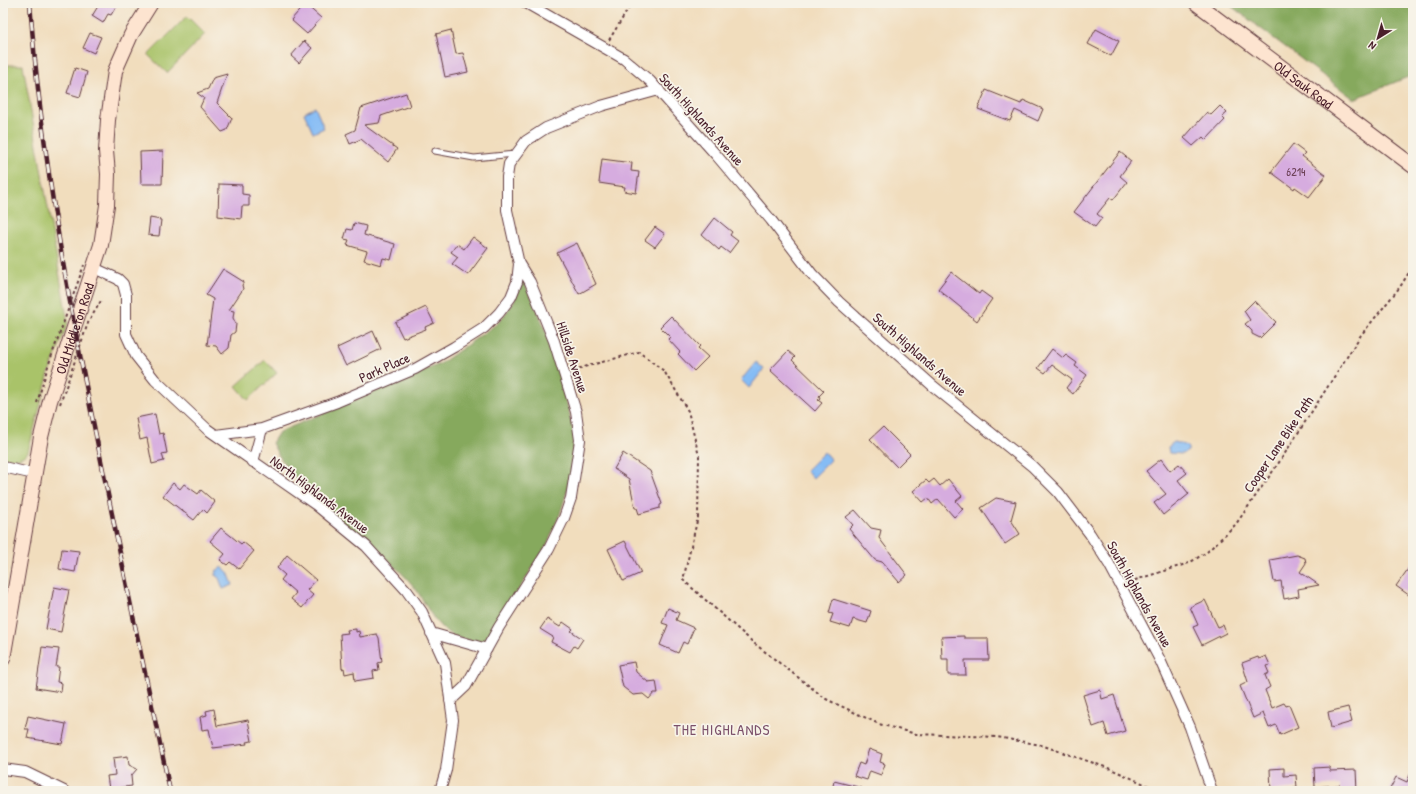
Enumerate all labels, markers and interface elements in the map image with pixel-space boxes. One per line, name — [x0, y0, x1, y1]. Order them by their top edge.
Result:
north arrow — [1358, 18, 1398, 58]
text: N — [1365, 39, 1379, 53]
street label: Old Sauk Road — [1270, 56, 1338, 113]
street label: South Highlands Avenue — [655, 69, 749, 170]
house number: 6214 — [1286, 163, 1306, 180]
street label: Old Middleton Road — [50, 280, 98, 376]
street label: South Highlands Avenue — [868, 308, 971, 401]
street label: Hillside Avenue — [553, 319, 594, 396]
street label: Park Place — [356, 347, 413, 387]
street label: Cooper Lane Bike Path — [1239, 392, 1318, 497]
street label: North Highlands Avenue — [266, 451, 374, 539]
street label: South Highlands Avenue — [1102, 538, 1177, 651]
district label: THE HIGHLANDS — [674, 719, 770, 740]

